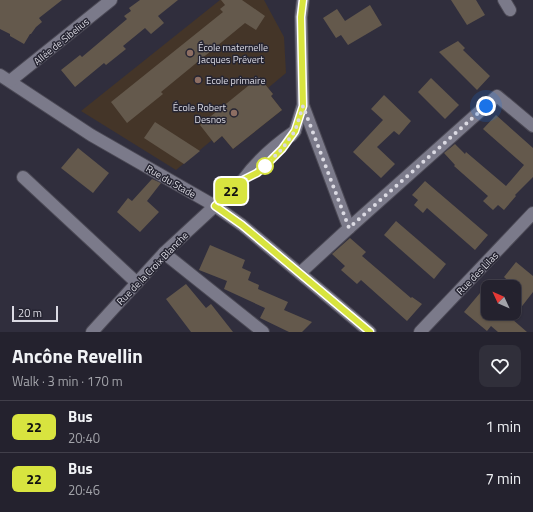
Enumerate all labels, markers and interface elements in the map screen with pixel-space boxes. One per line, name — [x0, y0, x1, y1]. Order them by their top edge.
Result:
street label: Allée de Sibelius — [30, 14, 93, 69]
place label: École maternelle Jacques Prévert — [198, 40, 268, 67]
marker: École maternelle Jacques Prévert — [185, 48, 195, 58]
place label: Ecole primaire — [206, 73, 265, 88]
marker: Ecole primaire — [193, 75, 203, 85]
your location — [476, 96, 496, 116]
place label: École Robert Desnos — [173, 100, 226, 127]
marker: École Robert Desnos — [229, 108, 239, 118]
unlabelled marker — [256, 157, 274, 175]
street label: Rue du Stade — [143, 161, 199, 202]
line badge: 22 — [213, 178, 249, 204]
text: 22 — [223, 180, 239, 201]
street label: Rue de la Croix Blanche — [113, 228, 192, 309]
street label: Rue des Lilas — [453, 248, 502, 298]
north arrow — [481, 280, 521, 320]
map controls — [481, 280, 521, 320]
scale bar — [12, 304, 58, 323]
text: 20 m — [18, 305, 42, 321]
text: Ancône Revellin — [12, 341, 143, 370]
button: heart — [479, 345, 521, 387]
text: Walk · 3 min · 170 m — [12, 371, 123, 391]
text: Bus — [68, 405, 93, 428]
text: 1 min — [485, 415, 521, 438]
text: 22 — [26, 416, 42, 437]
text: 20:40 — [68, 428, 100, 448]
text: Bus — [68, 457, 93, 480]
text: 7 min — [485, 467, 521, 490]
text: 22 — [26, 468, 42, 489]
text: 20:46 — [68, 480, 100, 500]

